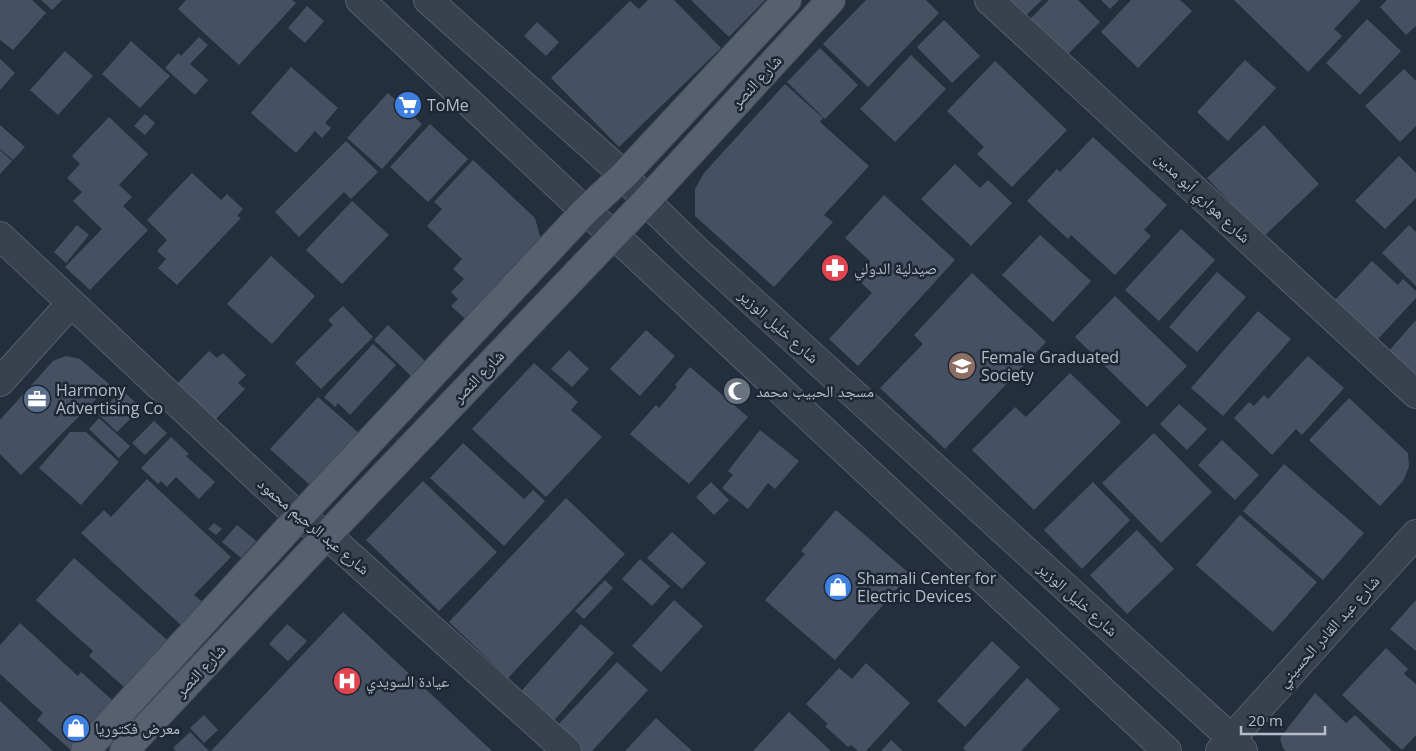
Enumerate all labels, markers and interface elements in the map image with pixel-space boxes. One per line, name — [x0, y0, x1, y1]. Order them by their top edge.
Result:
street label: شارع النصر — [725, 50, 786, 113]
supermarket icon: ToMe — [393, 90, 423, 120]
place label: ToMe — [427, 94, 469, 116]
street label: شارع هواري أبو مدين — [1149, 147, 1256, 249]
pharmacy icon: صيدلية الدولي — [820, 253, 850, 283]
place label: صيدلية الدولي — [854, 257, 937, 281]
street label: شارع خليل الوزير — [733, 283, 824, 368]
street label: شارع النصر — [447, 345, 509, 408]
place label: Female Graduated Society — [981, 346, 1119, 386]
school or university icon: Female Graduated Society — [947, 351, 977, 381]
mosque icon: مسجد الحبيب محمد — [722, 376, 752, 406]
place label: Harmony Advertising Co — [56, 379, 163, 419]
place label: مسجد الحبيب محمد — [756, 380, 874, 402]
office icon: Harmony Advertising Co — [22, 384, 52, 414]
street label: شارع عبد الرحيم محمود — [253, 473, 375, 579]
street label: شارع خليل الوزير — [1032, 556, 1123, 641]
place label: Shamali Center for Electric Devices — [857, 567, 997, 607]
street label: شارع عبد القادر الحسيني — [1272, 570, 1386, 693]
shop icon: Shamali Center for Electric Devices — [823, 572, 853, 602]
street label: شارع النصر — [169, 639, 230, 702]
hospital icon: عيادة السويدي — [332, 666, 362, 696]
place label: عيادة السويدي — [366, 670, 449, 694]
scale bar — [1241, 704, 1325, 736]
text: 20 m — [1248, 710, 1283, 730]
shop icon: معرض فكتوريا — [61, 713, 91, 743]
place label: معرض فكتوريا — [95, 717, 180, 739]

